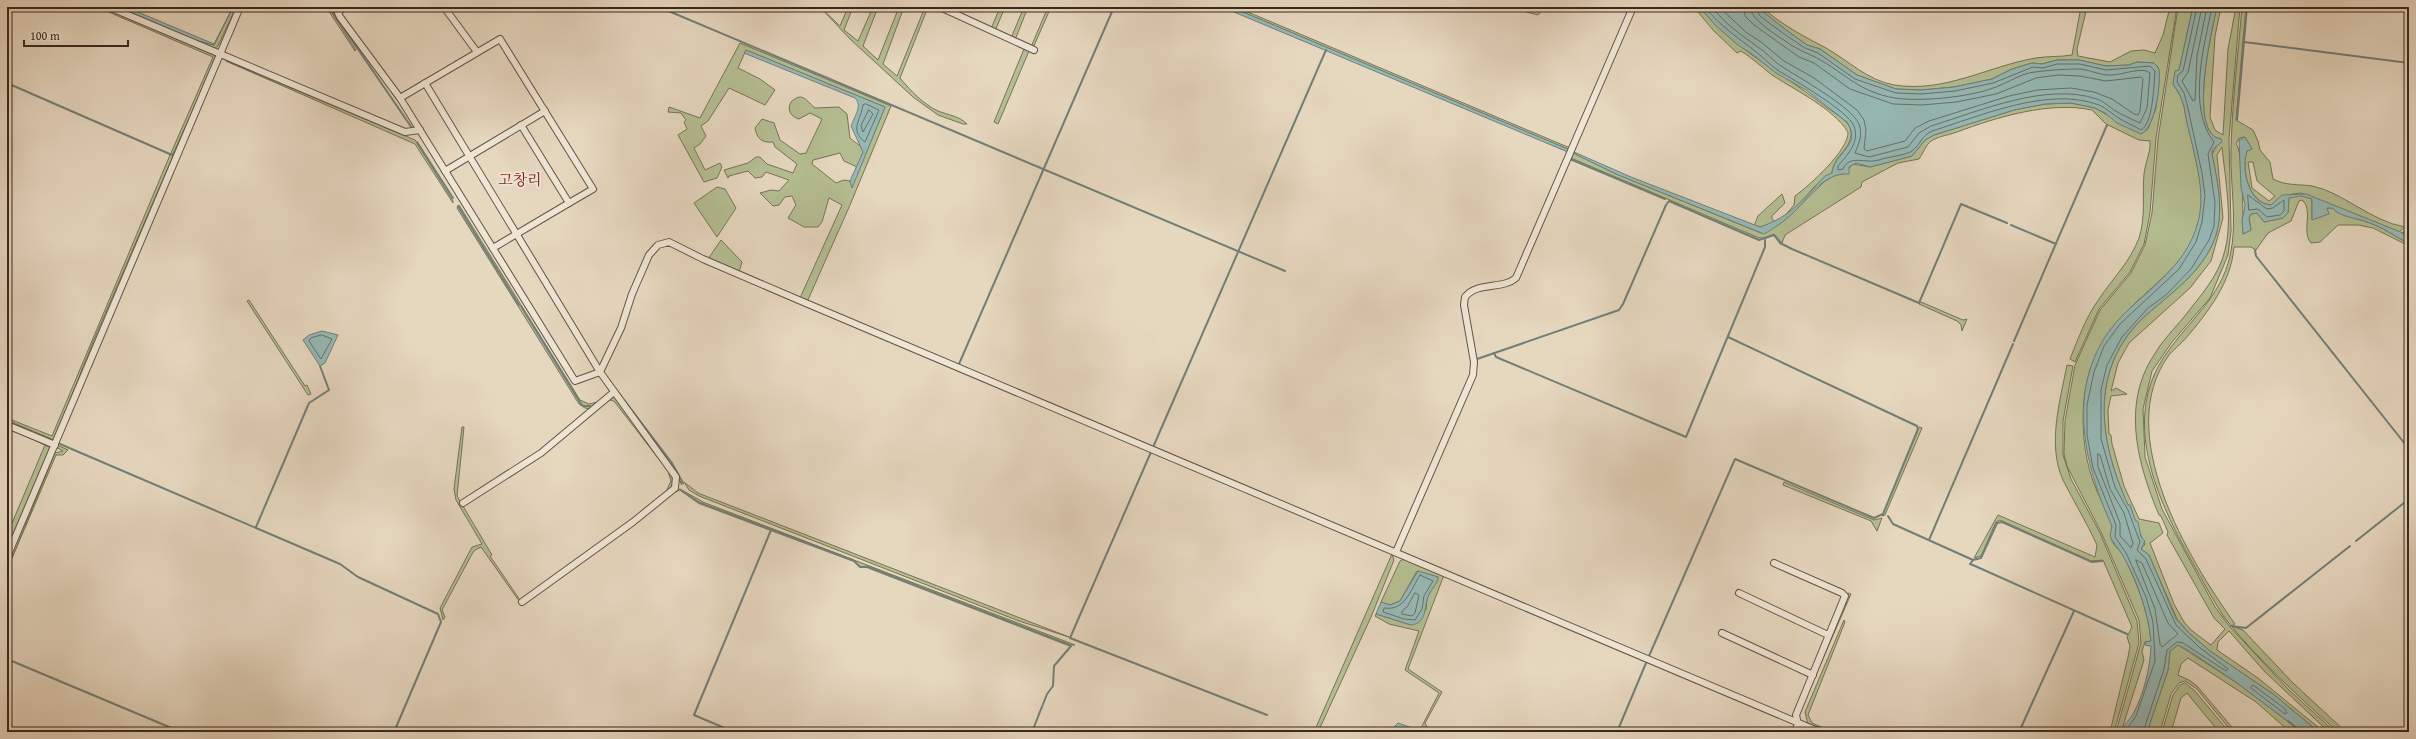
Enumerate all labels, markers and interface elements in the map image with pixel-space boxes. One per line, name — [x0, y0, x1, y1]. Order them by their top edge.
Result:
scale bar — [24, 22, 128, 48]
text: 100 m — [30, 27, 60, 44]
district label: 고창리 — [498, 169, 542, 190]

